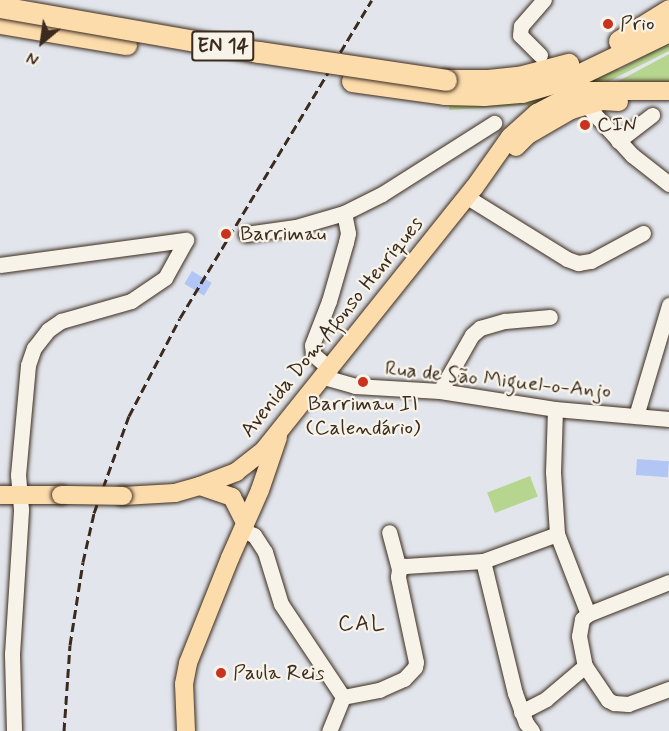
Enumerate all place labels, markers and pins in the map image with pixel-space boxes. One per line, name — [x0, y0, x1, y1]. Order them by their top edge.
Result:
place label: Prio — [620, 11, 655, 37]
marker: Prio — [601, 17, 615, 31]
place label: CIN — [597, 112, 637, 138]
marker: CIN — [578, 118, 592, 132]
place label: Barrimau — [240, 221, 326, 247]
marker: Barrimau — [217, 225, 235, 243]
marker: Barrimau II (Calendário) — [356, 375, 370, 389]
place label: Barrimau II (Calendário) — [305, 391, 421, 441]
place label: Paula Reis — [233, 660, 322, 686]
marker: Paula Reis — [214, 666, 228, 680]

